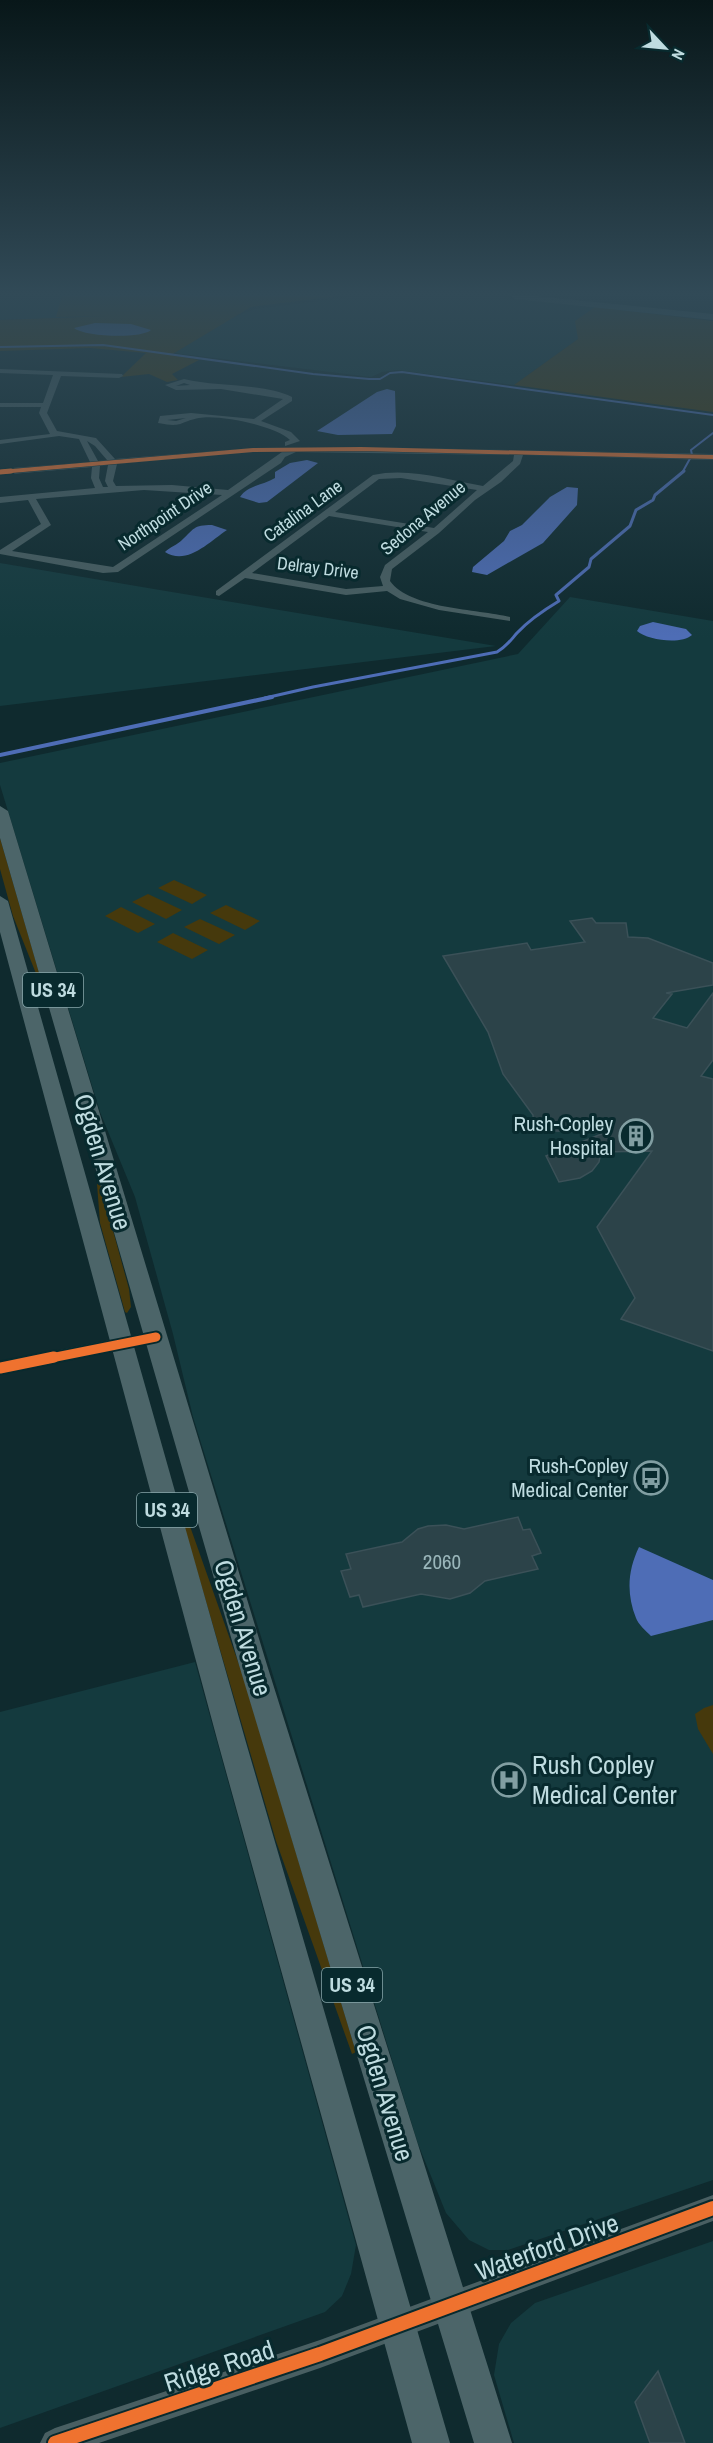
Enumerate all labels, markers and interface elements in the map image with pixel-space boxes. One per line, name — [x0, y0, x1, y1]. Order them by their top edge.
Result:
north arrow — [635, 18, 695, 78]
text: N — [667, 45, 690, 64]
street label: Catalina Lane — [258, 473, 347, 548]
street label: Northpoint Drive — [113, 475, 217, 556]
street label: Sedona Avenue — [375, 475, 471, 561]
street label: Delray Drive — [276, 550, 360, 585]
road number: US 34 — [23, 973, 83, 1007]
street label: Ogden Avenue — [66, 1089, 141, 1234]
place label: Rush-Copley Hospital — [513, 1109, 613, 1162]
building icon: Rush-Copley Hospital — [618, 1118, 654, 1154]
place label: Rush-Copley Medical Center — [511, 1451, 628, 1504]
bus stop icon: Rush-Copley Medical Center — [633, 1460, 669, 1496]
road number: US 34 — [137, 1493, 197, 1527]
house number: 2060 — [423, 1547, 461, 1576]
street label: Ogden Avenue — [206, 1555, 281, 1700]
place label: Rush Copley Medical Center — [532, 1747, 677, 1812]
hospital icon: Rush Copley Medical Center — [491, 1762, 527, 1798]
road number: US 34 — [322, 1968, 382, 2002]
street label: Ogden Avenue — [348, 2020, 423, 2165]
street label: Waterford Drive — [471, 2204, 623, 2289]
street label: Ridge Road — [159, 2331, 278, 2400]

